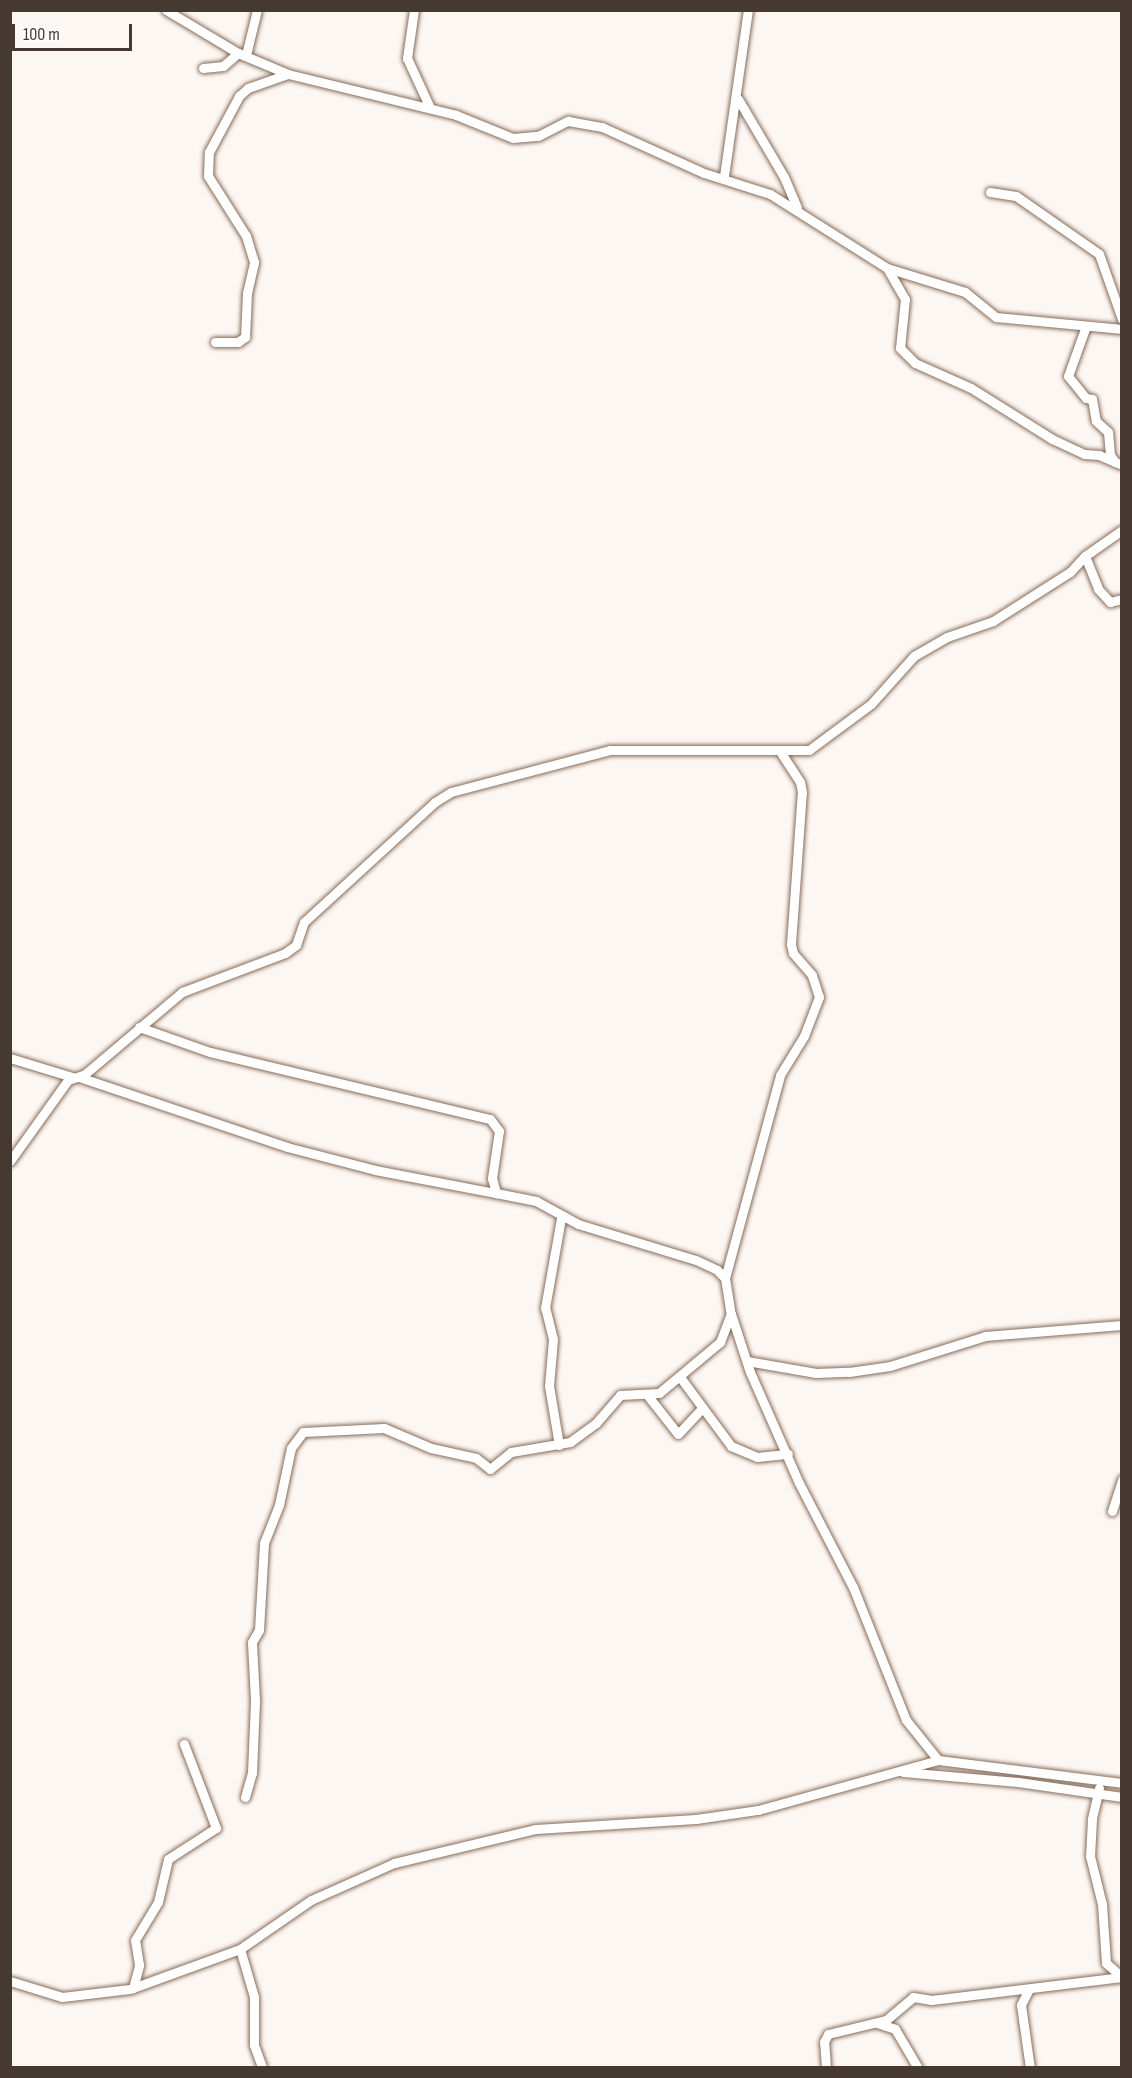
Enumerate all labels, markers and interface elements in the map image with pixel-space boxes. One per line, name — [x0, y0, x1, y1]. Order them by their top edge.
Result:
scale bar — [15, 12, 135, 50]
text: 100 m — [23, 24, 60, 45]

